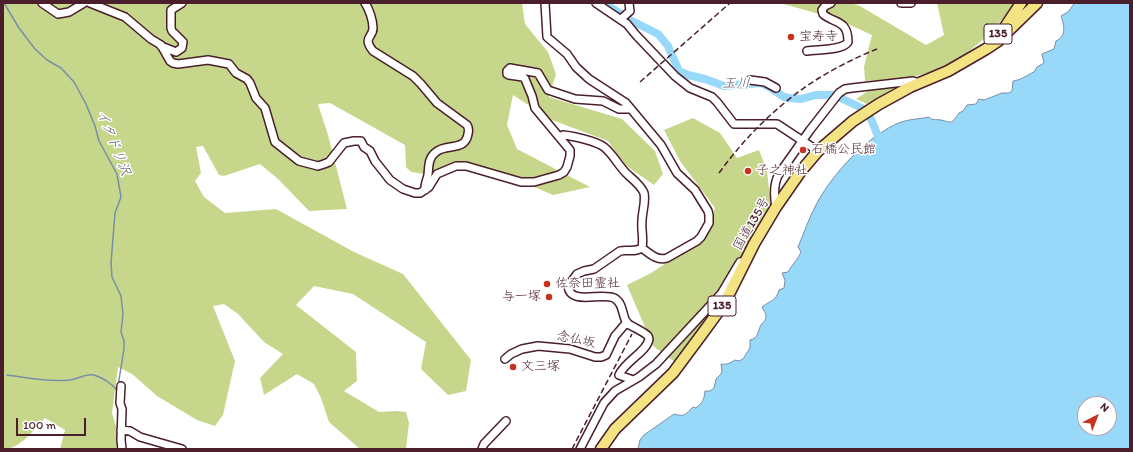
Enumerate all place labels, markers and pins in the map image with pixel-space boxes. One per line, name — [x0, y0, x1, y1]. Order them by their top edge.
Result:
place label: 宝寿寺 — [799, 29, 838, 45]
marker: 宝寿寺 — [786, 32, 796, 42]
place label: 石橋公民館 — [811, 142, 876, 158]
marker: 石橋公民館 — [798, 145, 808, 155]
place label: 子之神社 — [756, 163, 808, 179]
marker: 子之神社 — [743, 166, 753, 176]
place label: 佐奈田霊社 — [555, 276, 620, 292]
marker: 佐奈田霊社 — [542, 279, 552, 289]
place label: 与一塚 — [502, 289, 541, 305]
marker: 与一塚 — [544, 292, 554, 302]
place label: 文三塚 — [521, 359, 560, 375]
marker: 文三塚 — [508, 362, 518, 372]

